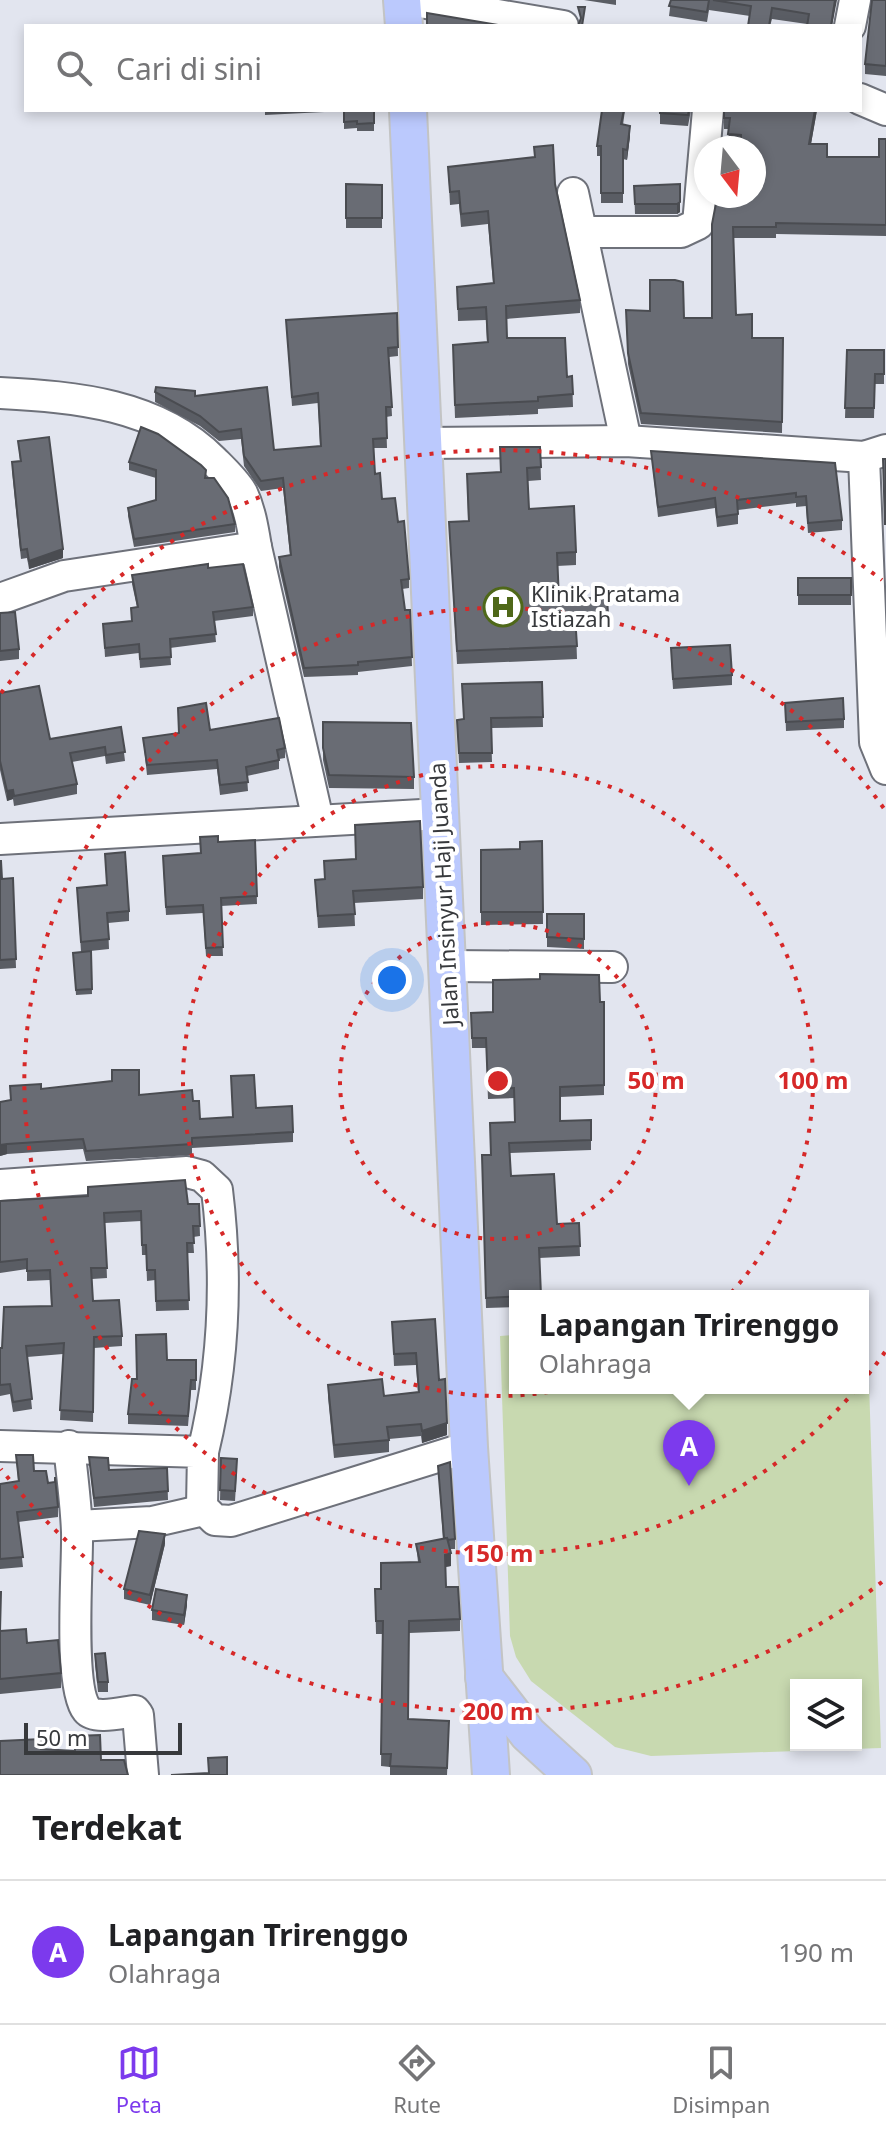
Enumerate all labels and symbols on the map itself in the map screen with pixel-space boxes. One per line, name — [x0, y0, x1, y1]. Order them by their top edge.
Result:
north arrow — [694, 136, 766, 208]
place label: Klinik Pratama Istiazah — [531, 578, 680, 633]
hospital icon: Klinik Pratama Istiazah — [482, 586, 524, 628]
street label: Jalan Insinyur Haji Juanda — [421, 762, 465, 1028]
your location — [372, 960, 412, 1000]
text: 50 m — [627, 1063, 685, 1096]
text: 100 m — [778, 1063, 848, 1096]
centre of rings — [484, 1067, 512, 1095]
pin: A — [663, 1420, 715, 1486]
text: 150 m — [463, 1536, 533, 1569]
text: 200 m — [463, 1694, 533, 1727]
scale bar — [24, 1719, 182, 1755]

